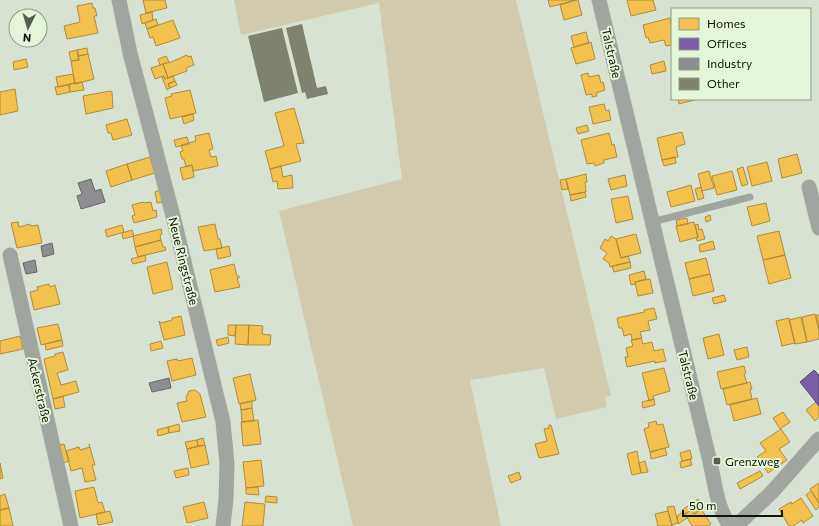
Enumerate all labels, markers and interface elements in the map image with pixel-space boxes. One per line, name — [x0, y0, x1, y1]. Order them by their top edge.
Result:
north arrow — [8, 8, 48, 48]
legend — [671, 8, 811, 100]
text: Homes — [707, 16, 745, 30]
street label: Talstraße — [599, 27, 625, 79]
text: N — [22, 32, 32, 45]
text: Offices — [707, 36, 747, 50]
text: Industry — [707, 56, 752, 70]
text: Other — [707, 76, 740, 90]
street label: Neue Ringstraße — [166, 216, 202, 306]
street label: Talstraße — [676, 349, 702, 401]
street label: Ackerstraße — [26, 356, 54, 424]
place label: Grenzweg — [725, 454, 780, 468]
marker: Grenzweg — [712, 456, 722, 466]
scale bar — [683, 492, 782, 518]
text: 50 m — [689, 498, 717, 512]

